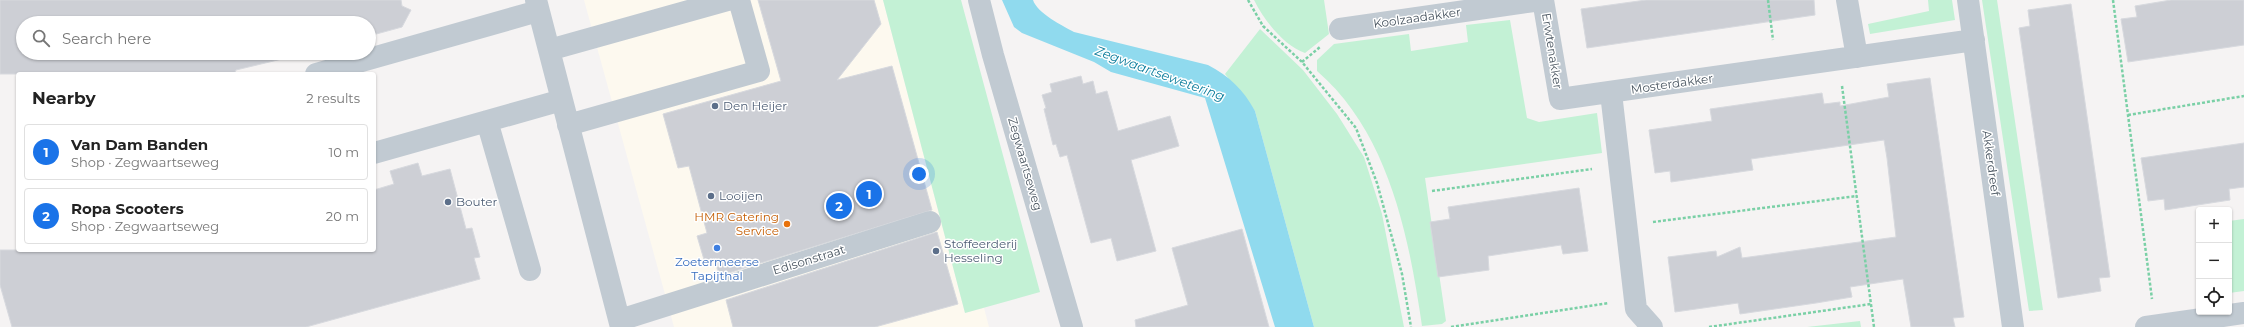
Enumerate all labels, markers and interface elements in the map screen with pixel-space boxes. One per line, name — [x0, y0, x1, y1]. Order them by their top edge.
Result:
street label: Koolzaadakker — [1372, 4, 1462, 31]
street label: Erwtenakker — [1539, 12, 1566, 90]
search box — [16, 16, 376, 60]
icon: search — [30, 27, 52, 49]
text: Search here — [62, 29, 151, 48]
water label: Zegwaartsewetering — [1092, 42, 1227, 104]
street label: Mosterdakker — [1630, 70, 1714, 97]
text: Nearby — [32, 88, 96, 108]
text: 2 results — [306, 90, 360, 106]
place label: Den Heijer — [723, 98, 787, 113]
marker: Den Heijer — [710, 101, 720, 111]
street label: Zegwaartseweg — [1005, 116, 1046, 212]
street label: Akkerdreef — [1979, 129, 2004, 198]
text: Van Dam Banden — [71, 135, 208, 154]
text: 1 — [43, 144, 49, 160]
text: 10 m — [329, 144, 359, 160]
text: Shop · Zegwaartseweg — [71, 154, 219, 170]
your location — [909, 164, 929, 184]
pin: 1 — [856, 179, 882, 209]
place label: Looijen — [719, 188, 763, 203]
marker: Looijen — [706, 191, 716, 201]
pin: 2 — [826, 191, 852, 221]
place label: Bouter — [456, 194, 498, 209]
marker: Bouter — [443, 197, 453, 207]
text: Ropa Scooters — [71, 199, 184, 218]
map controls — [2196, 207, 2232, 315]
button: + — [2196, 207, 2232, 243]
text: 2 — [42, 208, 50, 224]
text: 20 m — [326, 208, 359, 224]
place label: HMR Catering Service — [694, 209, 779, 238]
text: Shop · Zegwaartseweg — [71, 218, 219, 234]
marker: HMR Catering Service — [782, 219, 792, 229]
place label: Stoffeerderij Hesseling — [944, 236, 1017, 265]
street label: Edisonstraat — [771, 241, 847, 278]
marker: Zoetermeerse Tapijthal — [712, 243, 722, 253]
button: − — [2196, 243, 2232, 279]
marker: Stoffeerderij Hesseling — [931, 246, 941, 256]
place label: Zoetermeerse Tapijthal — [675, 254, 759, 283]
button: locate — [2196, 279, 2232, 315]

